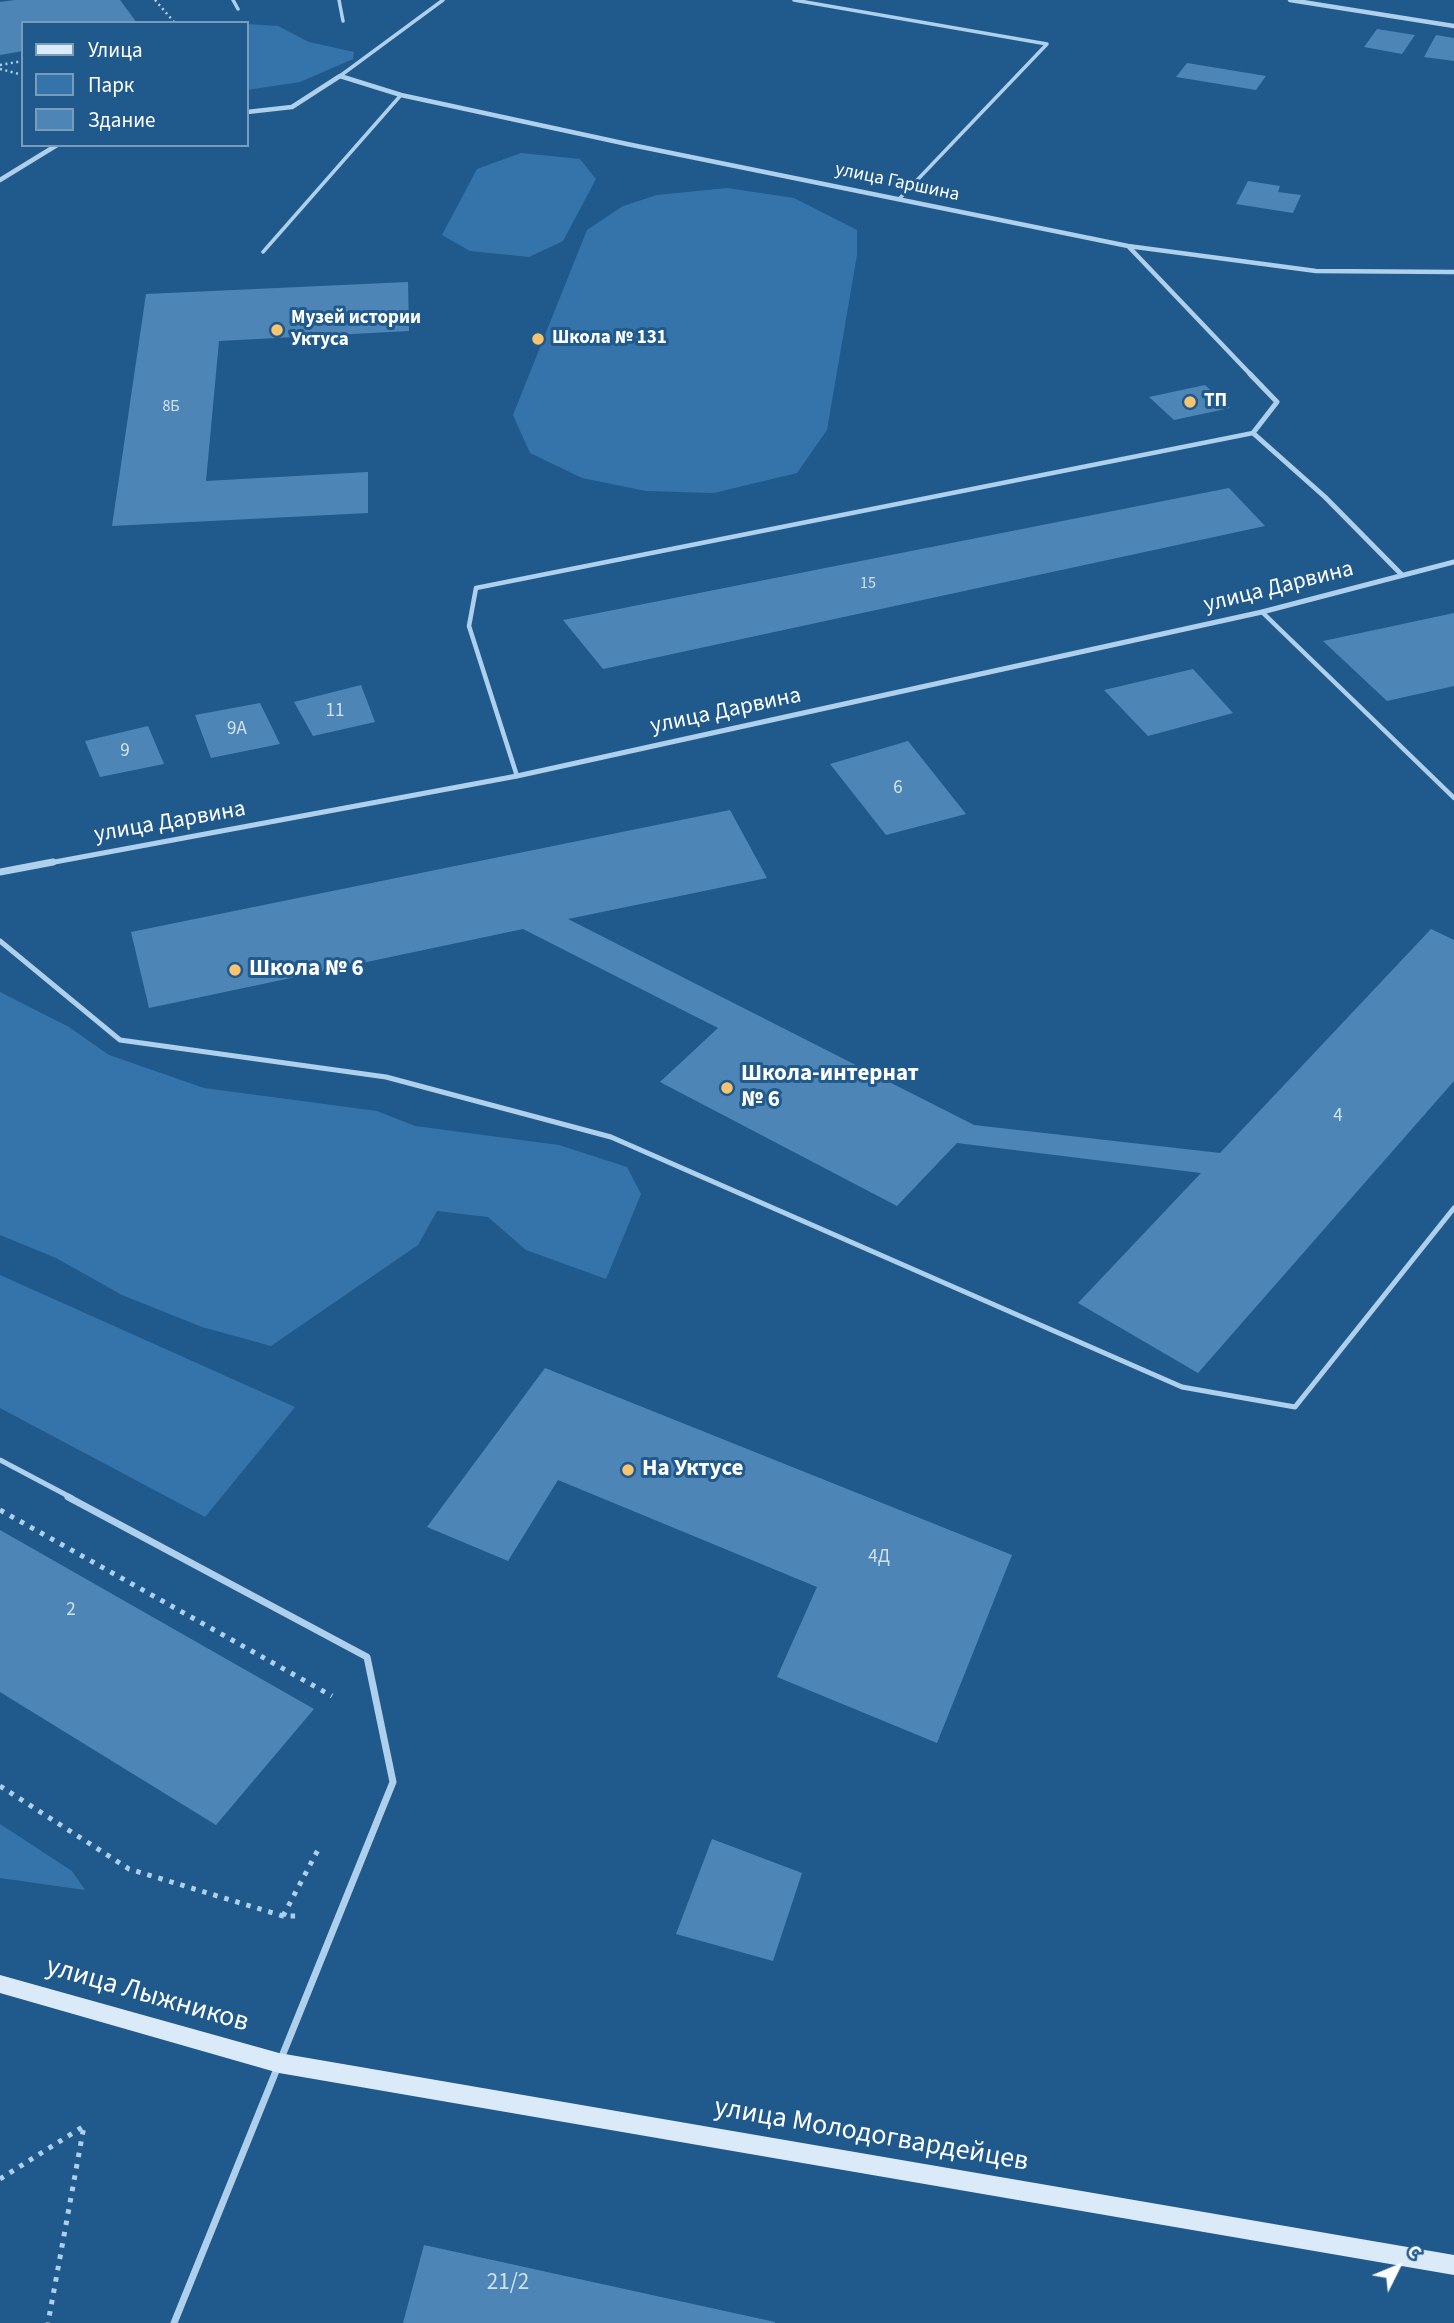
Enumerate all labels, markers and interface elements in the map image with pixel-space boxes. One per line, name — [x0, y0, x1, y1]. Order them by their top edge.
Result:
legend — [21, 21, 248, 147]
text: Улица — [88, 35, 143, 65]
text: Парк — [88, 70, 134, 100]
text: Здание — [88, 105, 156, 135]
street label: улица Гаршина — [833, 159, 961, 207]
place label: Музей истории Уктуса — [291, 308, 421, 352]
marker: Музей истории Уктуса — [269, 322, 285, 338]
place label: Школа № 131 — [552, 328, 667, 350]
marker: Школа № 131 — [530, 331, 546, 347]
place label: ТП — [1204, 391, 1227, 413]
marker: ТП — [1182, 394, 1198, 410]
house number: 8Б — [162, 397, 180, 417]
street label: улица Дарвина — [1201, 556, 1357, 620]
house number: 15 — [860, 574, 876, 594]
street label: улица Дарвина — [648, 683, 804, 741]
house number: 11 — [326, 701, 344, 723]
house number: 9А — [227, 719, 247, 741]
house number: 9 — [120, 741, 130, 763]
house number: 6 — [893, 778, 903, 800]
street label: улица Дарвина — [92, 796, 248, 850]
place label: Школа № 6 — [249, 956, 364, 984]
marker: Школа № 6 — [227, 962, 243, 978]
place label: Школа-интернат № 6 — [741, 1061, 919, 1115]
marker: Школа-интернат № 6 — [719, 1080, 735, 1096]
house number: 4 — [1333, 1106, 1343, 1128]
place label: На Уктусе — [642, 1456, 743, 1484]
marker: На Уктусе — [620, 1462, 636, 1478]
house number: 4Д — [868, 1547, 890, 1569]
house number: 2 — [66, 1600, 76, 1622]
street label: улица Лыжников — [42, 1951, 252, 2041]
street label: улица Молодогвардейцев — [711, 2092, 1031, 2180]
north arrow — [1363, 2232, 1433, 2302]
text: С — [1400, 2239, 1427, 2266]
house number: 21/2 — [487, 2270, 529, 2298]

